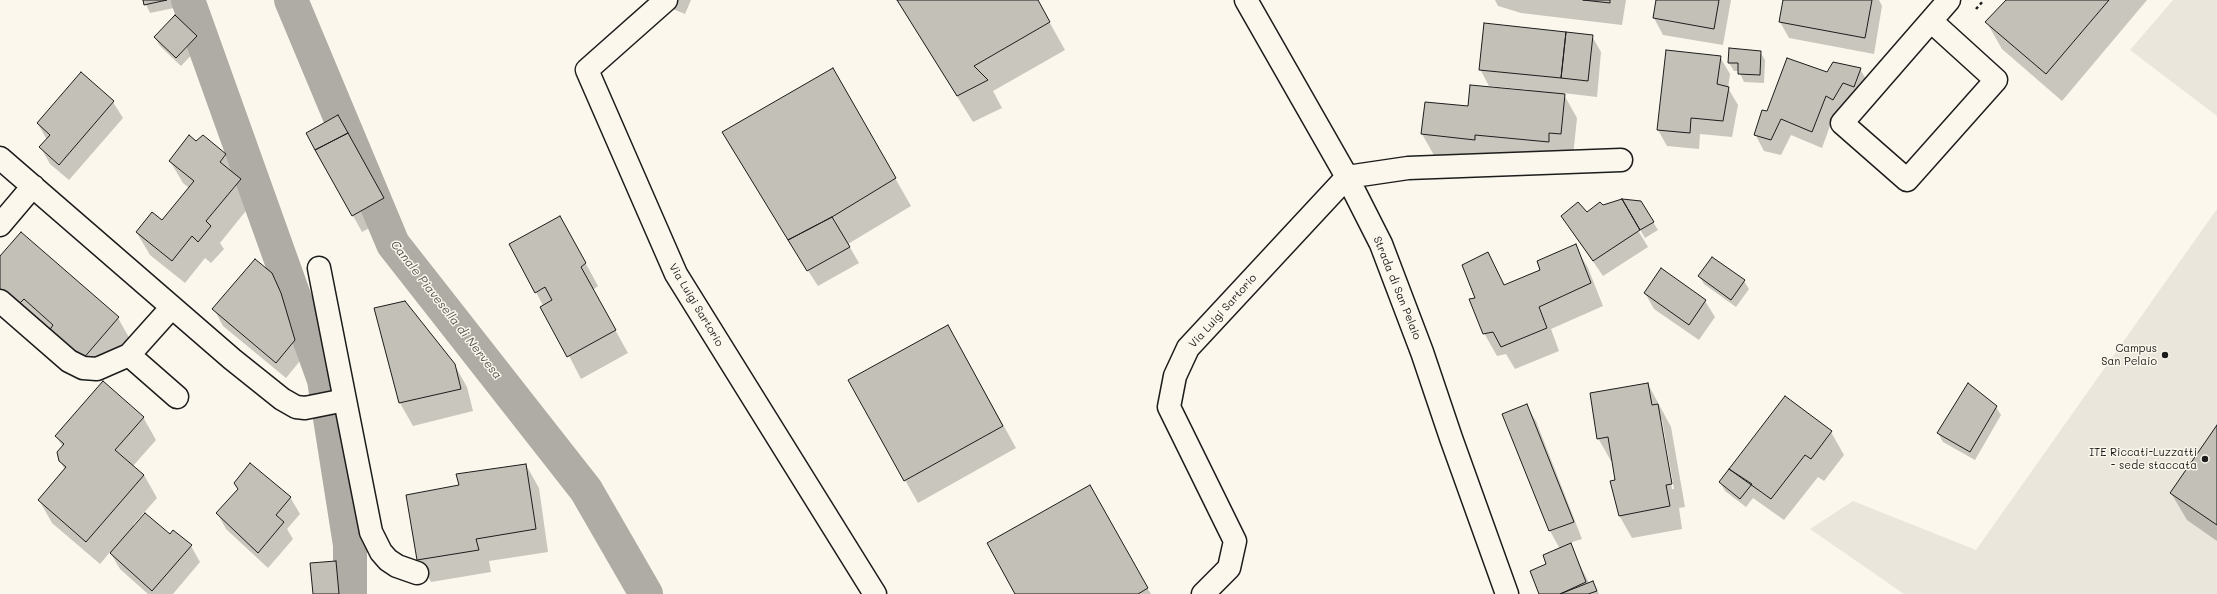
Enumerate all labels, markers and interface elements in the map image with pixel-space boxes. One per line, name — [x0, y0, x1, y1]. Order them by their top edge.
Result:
street label: Strada di San Pelaio — [1370, 234, 1424, 342]
water label: Canale Piavesella di Nervesa — [387, 238, 505, 382]
street label: Via Luigi Sartorio — [666, 261, 726, 349]
street label: Via Luigi Sartorio — [1186, 271, 1260, 351]
place label: Campus San Pelaio — [2101, 342, 2157, 368]
marker: Campus San Pelaio — [2160, 350, 2170, 360]
place label: ITE Riccati-Luzzatti - sede staccata — [2089, 446, 2197, 472]
marker: ITE Riccati-Luzzatti - sede staccata — [2200, 454, 2210, 464]

